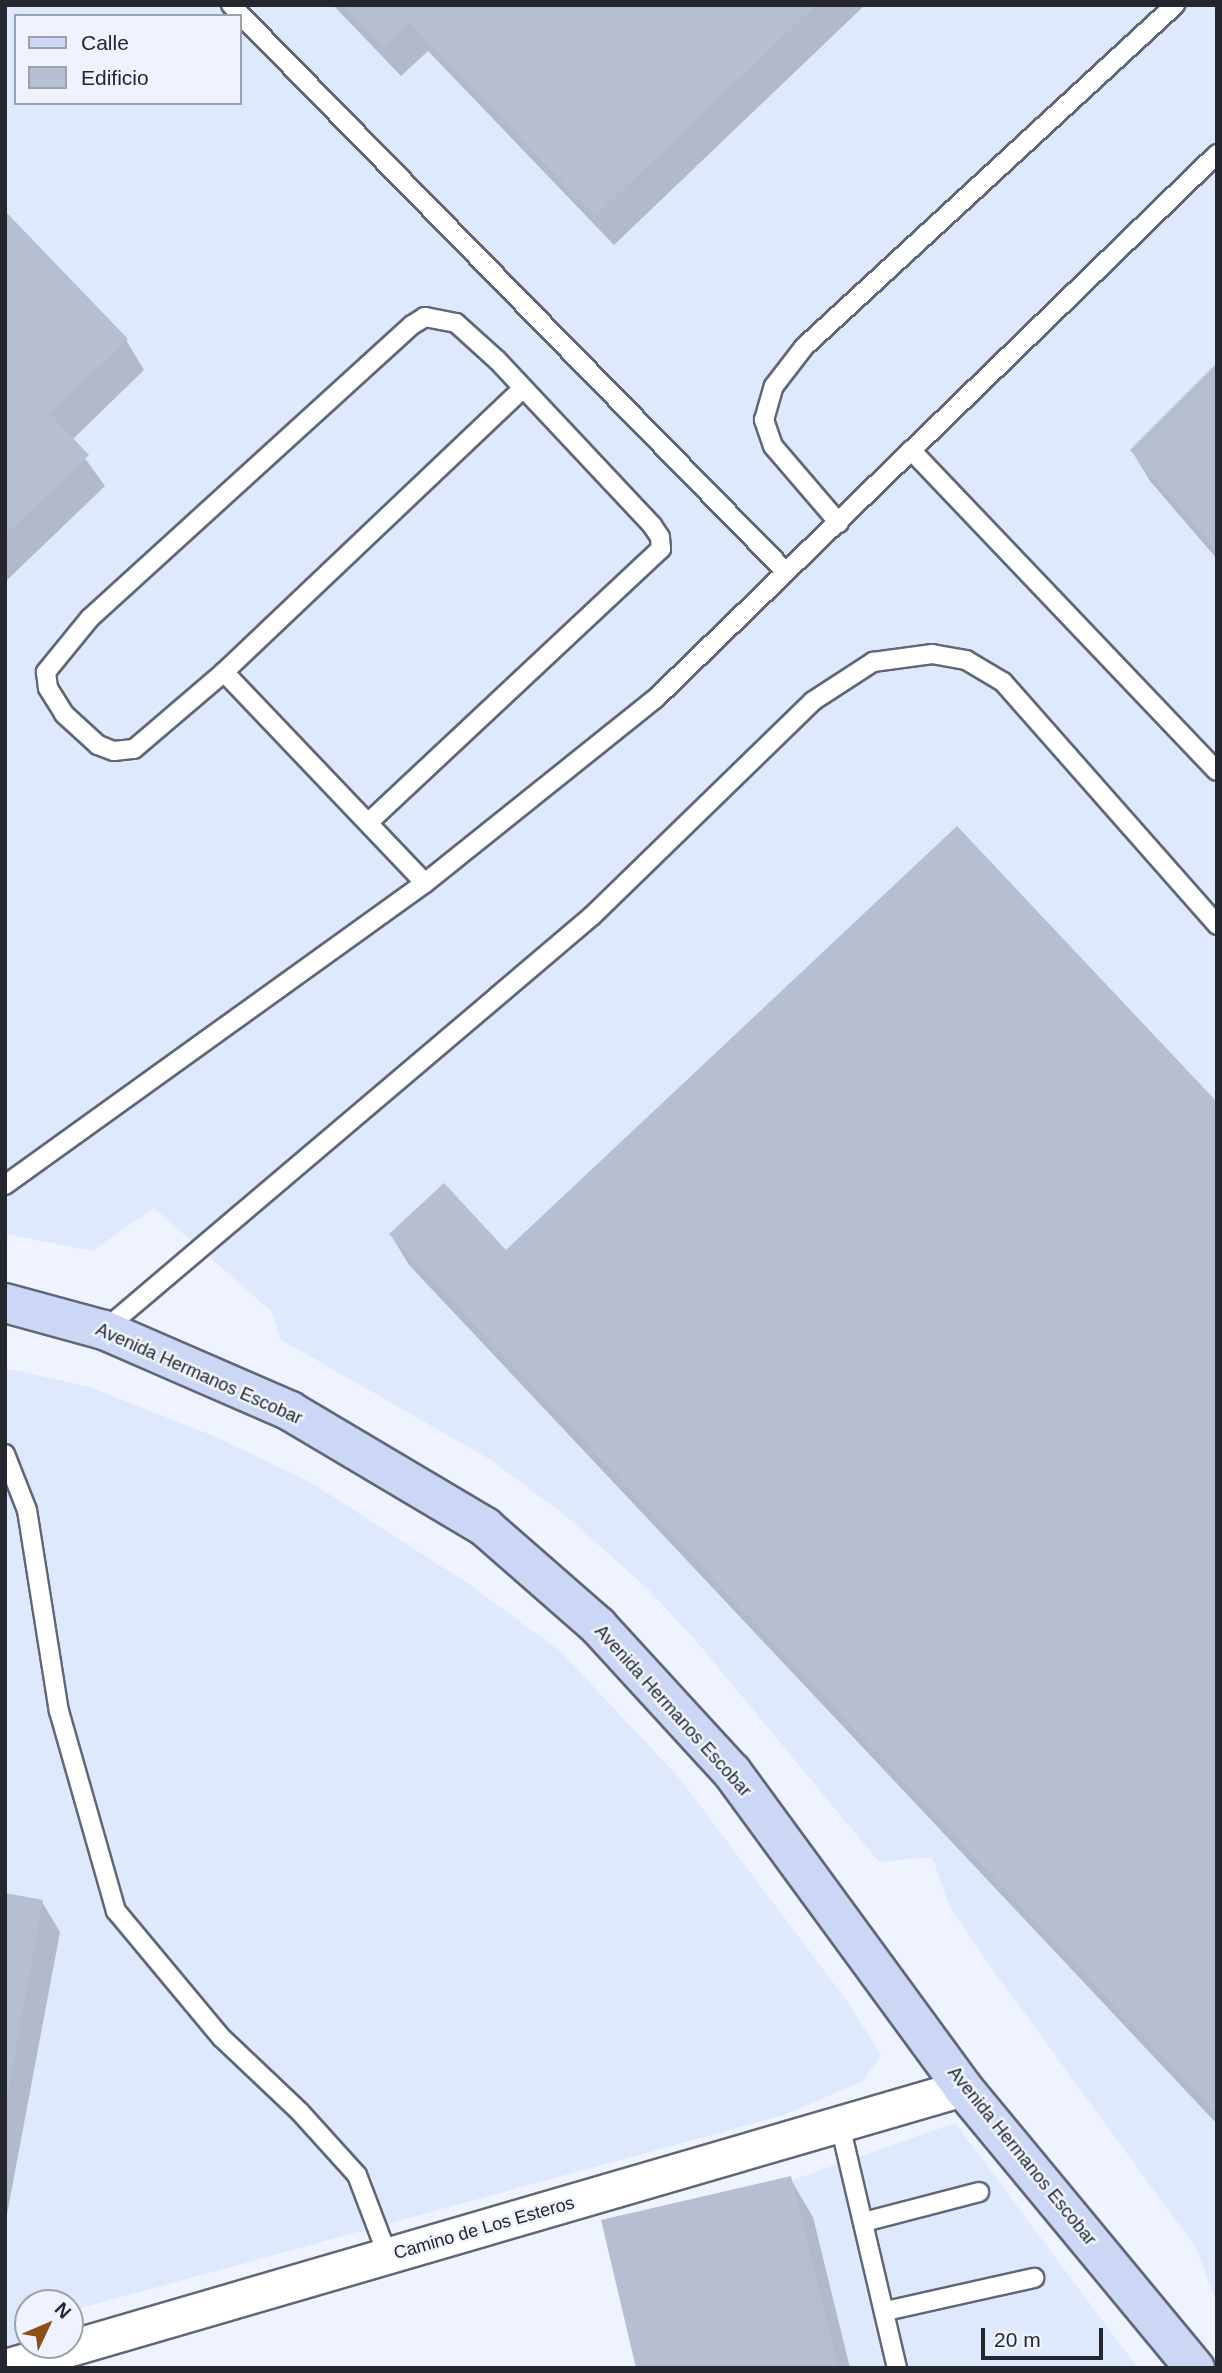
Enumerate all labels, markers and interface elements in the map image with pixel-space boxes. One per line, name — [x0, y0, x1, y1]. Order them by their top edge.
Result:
legend — [14, 14, 242, 105]
text: Calle — [81, 31, 129, 54]
text: Edificio — [81, 66, 149, 89]
street label: Avenida Hermanos Escobar — [92, 1319, 306, 1429]
street label: Avenida Hermanos Escobar — [590, 1621, 756, 1801]
street label: Avenida Hermanos Escobar — [943, 2062, 1101, 2250]
street label: Camino de Los Esteros — [391, 2192, 577, 2264]
north arrow — [14, 2289, 84, 2359]
text: N — [51, 2298, 75, 2323]
scale bar — [984, 2314, 1106, 2358]
text: 20 m — [994, 2328, 1041, 2351]

